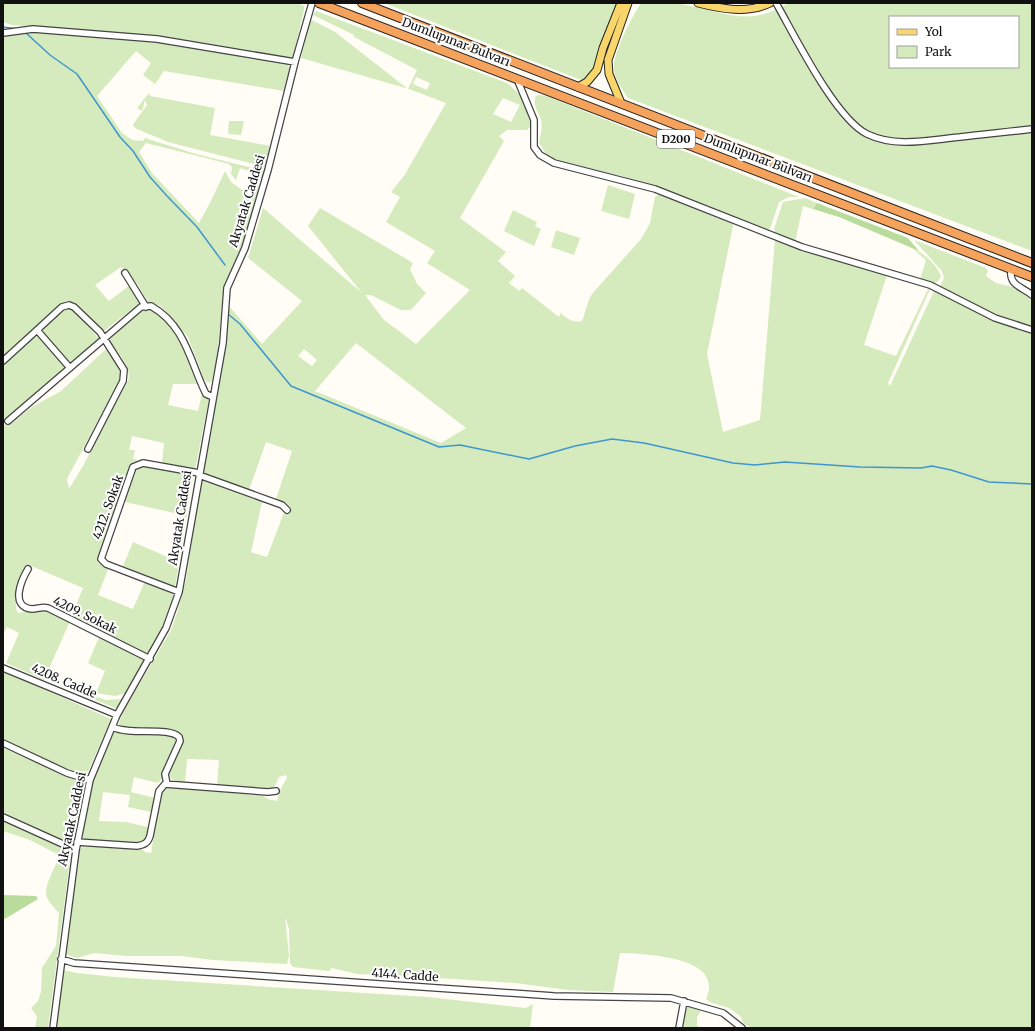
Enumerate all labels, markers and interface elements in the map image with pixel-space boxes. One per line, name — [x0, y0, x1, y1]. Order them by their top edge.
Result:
street label: Dumlupınar Bulvarı — [400, 14, 513, 69]
legend — [889, 16, 1019, 68]
text: Yol — [924, 24, 943, 39]
text: Park — [925, 44, 952, 59]
road number: D200 — [657, 130, 695, 148]
street label: Dumlupınar Bulvarı — [702, 130, 815, 185]
street label: Akyatak Caddesi — [225, 153, 268, 250]
street label: Akyatak Caddesi — [164, 469, 194, 567]
street label: 4212. Sokak — [89, 472, 126, 541]
street label: 4209. Sokak — [51, 593, 120, 637]
street label: 4208. Cadde — [29, 660, 99, 701]
street label: Akyatak Caddesi — [54, 770, 89, 868]
street label: 4144. Cadde — [371, 965, 439, 984]

